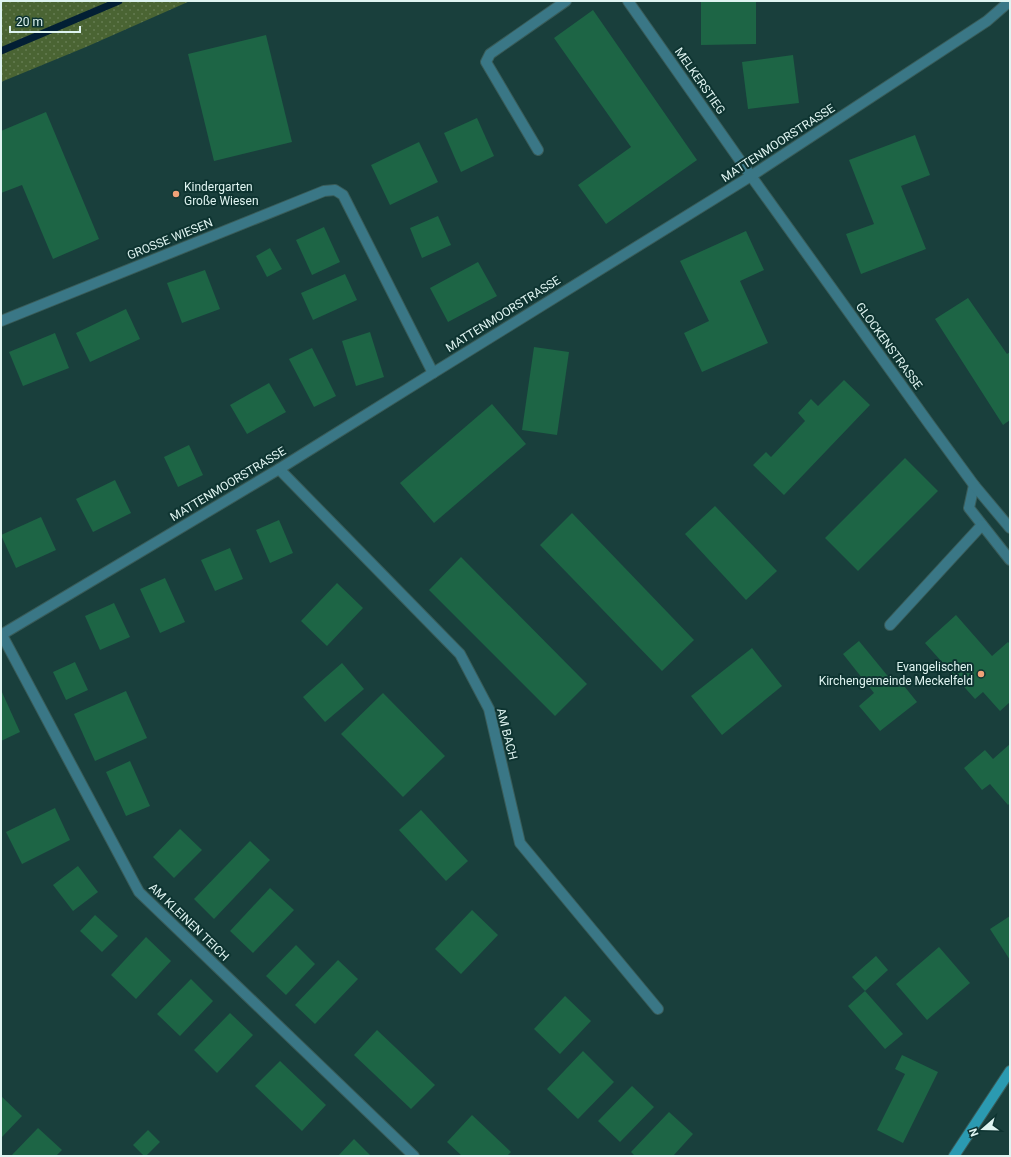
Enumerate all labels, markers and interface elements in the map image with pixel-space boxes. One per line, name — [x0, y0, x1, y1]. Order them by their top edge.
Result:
scale bar — [10, 8, 80, 34]
text: 20 m — [16, 15, 43, 29]
street label: MELKERSTIEG — [672, 45, 728, 117]
street label: MATTENMOORSTRASSE — [719, 101, 837, 185]
place label: Kindergarten Große Wiesen — [184, 180, 259, 208]
marker: Kindergarten Große Wiesen — [171, 189, 181, 199]
street label: GROSSE WIESEN — [125, 215, 215, 263]
street label: MATTENMOORSTRASSE — [443, 273, 563, 355]
street label: GLOCKENSTRASSE — [853, 300, 925, 392]
street label: MATTENMOORSTRASSE — [168, 444, 289, 524]
place label: Evangelischen Kirchengemeinde Meckelfeld — [819, 660, 973, 688]
marker: Evangelischen Kirchengemeinde Meckelfeld — [976, 669, 986, 679]
street label: AM BACH — [494, 707, 520, 761]
street label: AM KLEINEN TEICH — [146, 880, 232, 964]
north arrow — [963, 1109, 1003, 1149]
text: N — [967, 1126, 982, 1138]

